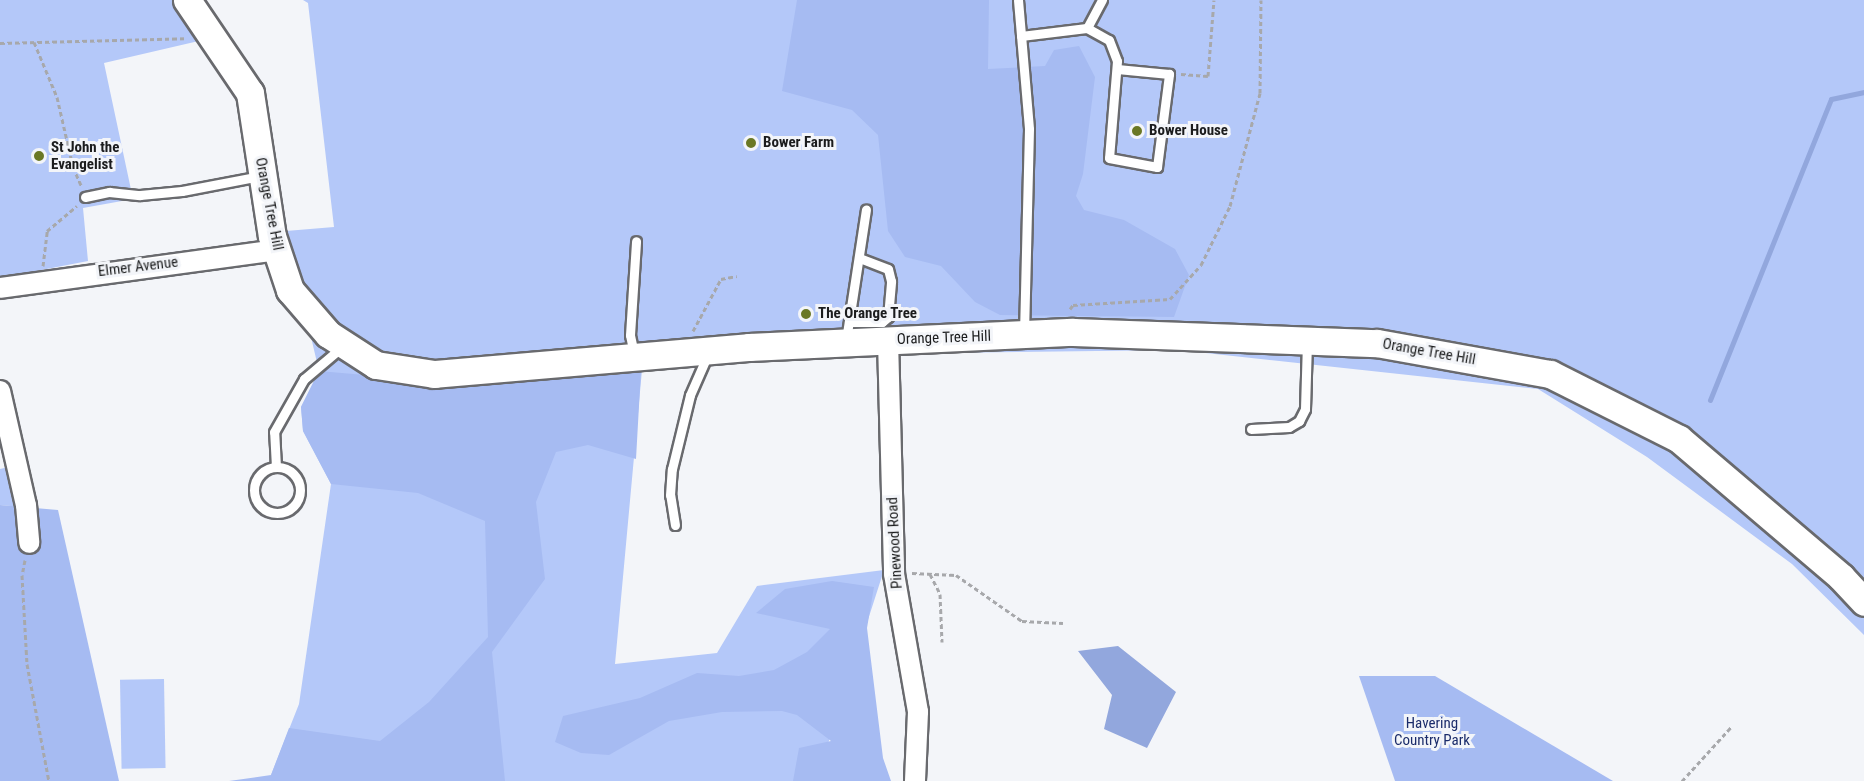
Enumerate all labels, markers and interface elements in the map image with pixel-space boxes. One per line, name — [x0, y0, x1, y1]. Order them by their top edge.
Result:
place label: Bower House — [1149, 122, 1228, 140]
marker: Bower House — [1130, 124, 1144, 138]
place label: Bower Farm — [763, 134, 834, 152]
marker: Bower Farm — [744, 136, 758, 150]
place label: St John the Evangelist — [51, 138, 119, 173]
marker: St John the Evangelist — [32, 149, 46, 163]
street label: Orange Tree Hill — [251, 156, 287, 252]
street label: Elmer Avenue — [97, 253, 179, 281]
place label: The Orange Tree — [818, 305, 917, 323]
marker: The Orange Tree — [799, 307, 813, 321]
street label: Orange Tree Hill — [896, 327, 992, 349]
street label: Orange Tree Hill — [1381, 335, 1477, 369]
street label: Pinewood Road — [884, 497, 906, 589]
park label: Havering Country Park — [1394, 714, 1470, 749]

